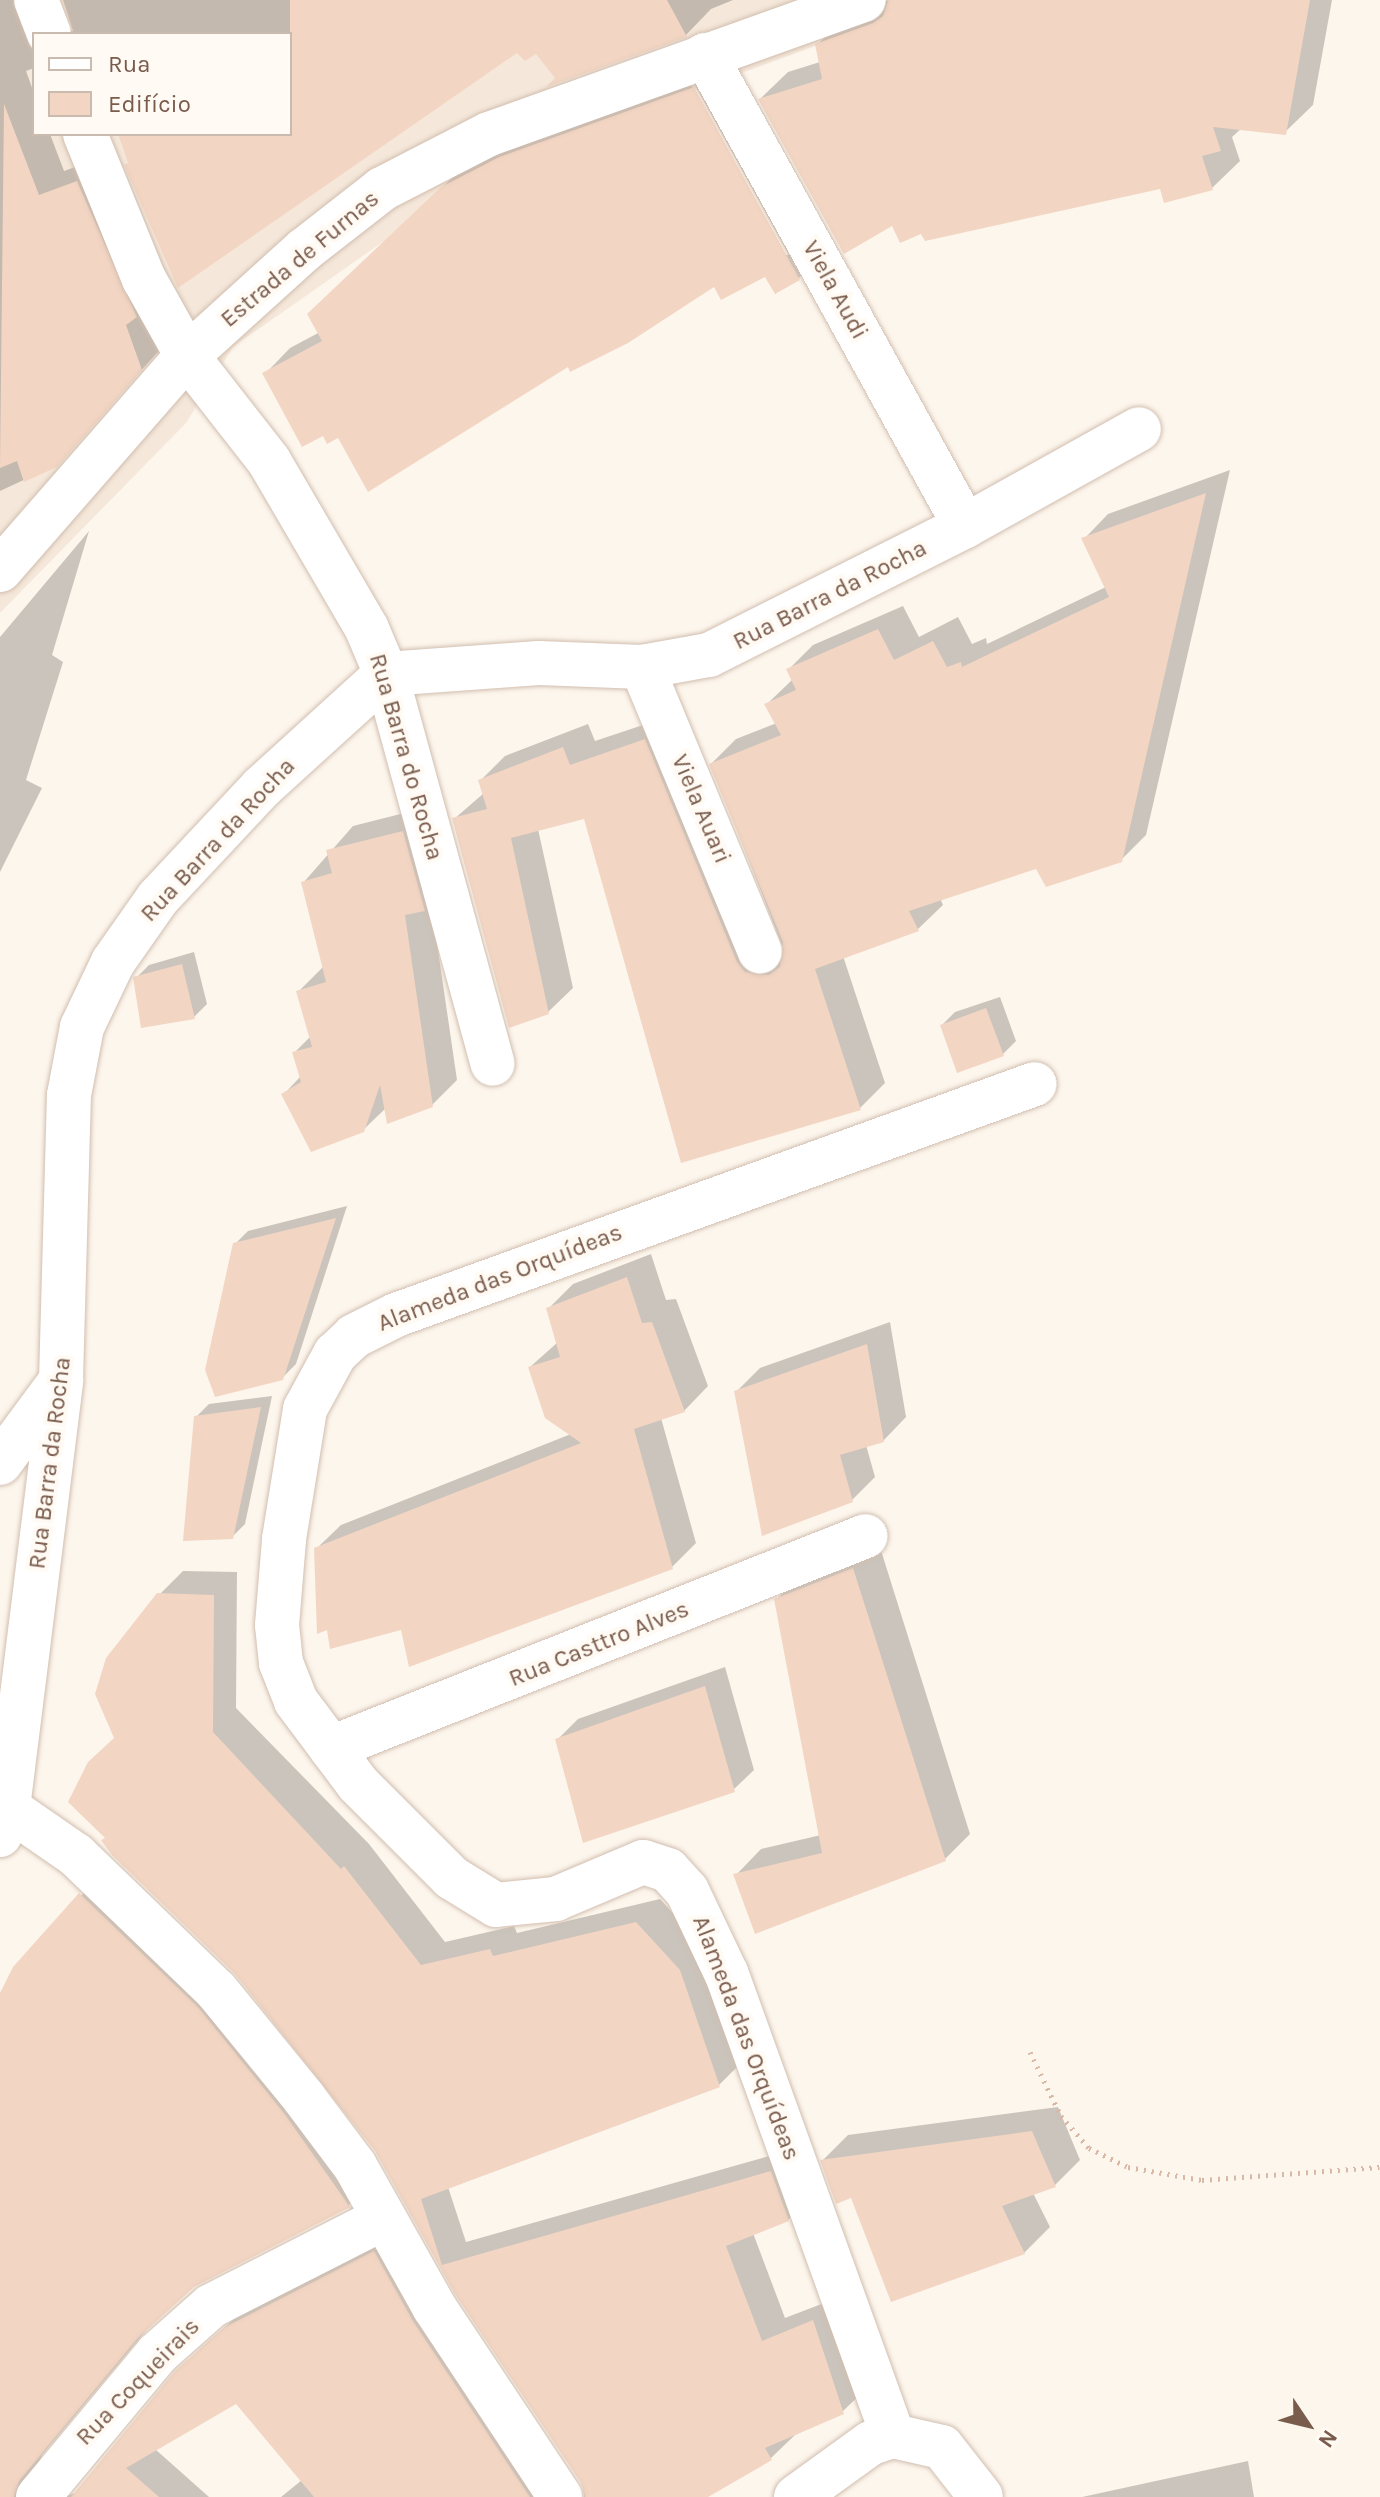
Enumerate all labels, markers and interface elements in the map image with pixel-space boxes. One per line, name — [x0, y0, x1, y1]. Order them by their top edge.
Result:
legend — [32, 32, 292, 136]
text: Rua — [108, 50, 150, 78]
text: Edifício — [108, 90, 191, 118]
street label: Estrada de Furnas — [215, 184, 385, 334]
street label: Viela Audi — [796, 236, 874, 344]
street label: Rua Barra da Rocha — [728, 534, 932, 656]
street label: Rua Barra do Rocha — [363, 650, 449, 864]
street label: Viela Auari — [665, 750, 737, 868]
street label: Rua Barra da Rocha — [135, 752, 301, 928]
street label: Alameda das Orquídeas — [374, 1218, 626, 1338]
street label: Rua Barra da Rocha — [23, 1355, 77, 1571]
street label: Rua Casttro Alves — [505, 1595, 693, 1693]
street label: Alameda das Orquídeas — [686, 1912, 806, 2164]
street label: Rua Coqueirais — [70, 2312, 206, 2452]
north arrow — [1268, 2385, 1348, 2465]
text: N — [1312, 2425, 1343, 2453]

